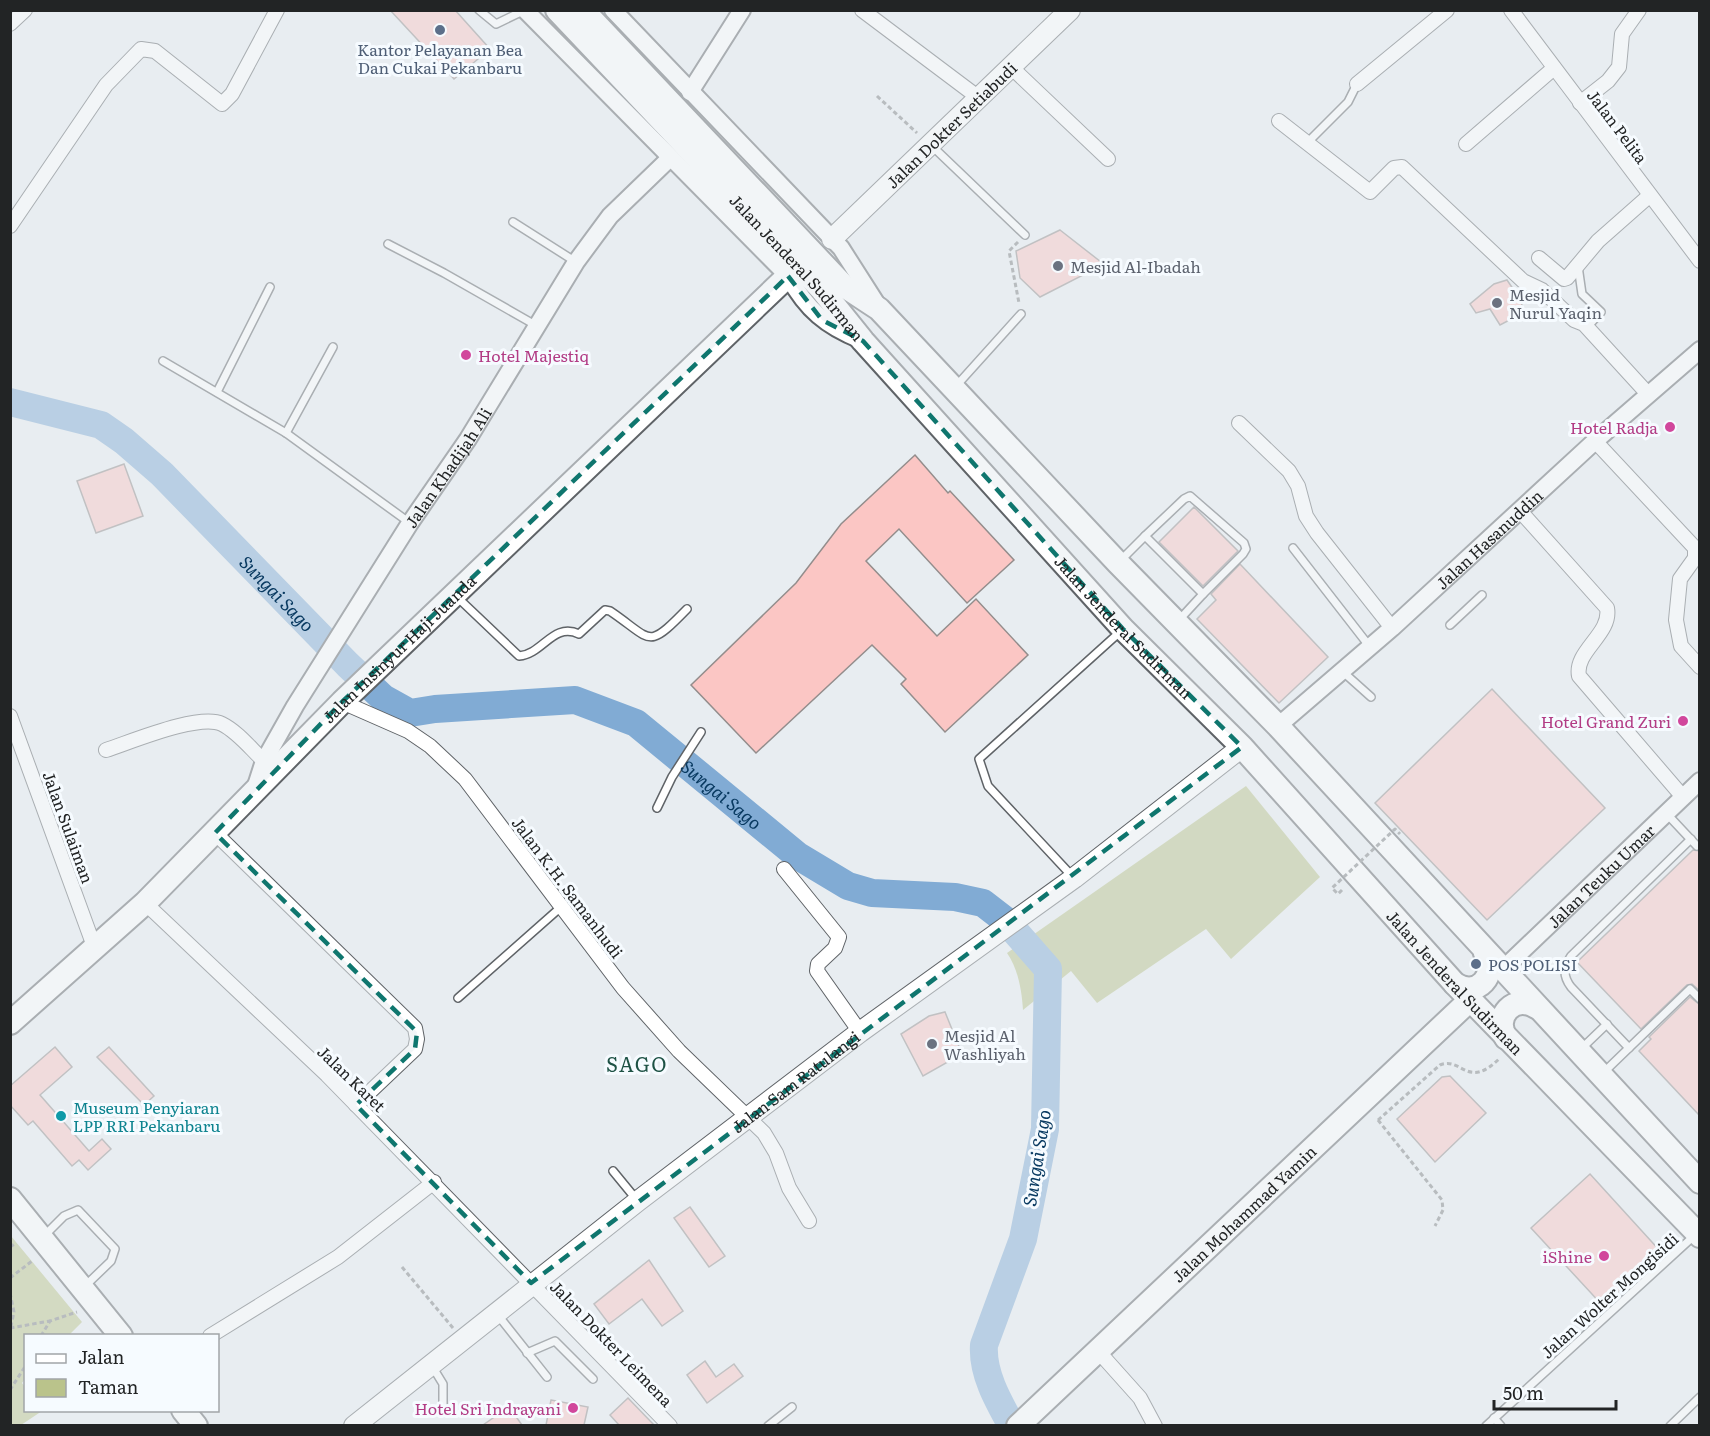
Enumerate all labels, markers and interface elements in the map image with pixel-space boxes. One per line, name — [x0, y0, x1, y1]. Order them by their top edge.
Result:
marker: Kantor Pelayanan Bea Dan Cukai Pekanbaru — [433, 23, 447, 37]
place label: Kantor Pelayanan Bea Dan Cukai Pekanbaru — [357, 37, 523, 79]
street label: Jalan Dokter Setiabudi — [880, 56, 1022, 193]
street label: Jalan Pelita — [1582, 84, 1654, 168]
street label: Jalan Jenderal Sudirman — [725, 188, 870, 346]
place label: Mesjid Al-Ibadah — [1070, 254, 1201, 278]
marker: Mesjid Al-Ibadah — [1051, 259, 1065, 273]
place label: Mesjid Nurul Yaqin — [1509, 282, 1602, 324]
marker: Mesjid Nurul Yaqin — [1490, 296, 1504, 310]
place label: Hotel Majestiq — [478, 343, 589, 367]
marker: Hotel Majestiq — [459, 348, 473, 362]
street label: Jalan Khadijah Ali — [398, 402, 497, 532]
place label: Hotel Radja — [1570, 415, 1658, 439]
marker: Hotel Radja — [1663, 420, 1677, 434]
street label: Jalan Hasanuddin — [1430, 483, 1548, 594]
water label: Sungai Sago — [234, 548, 321, 637]
street label: Jalan Jenderal Sudirman — [1049, 549, 1199, 704]
street label: Jalan Insinyur Haji Juanda — [316, 568, 481, 728]
place label: Hotel Grand Zuri — [1541, 709, 1671, 733]
marker: Hotel Grand Zuri — [1676, 714, 1690, 728]
water label: Sungai Sago — [676, 752, 768, 835]
street label: Jalan Sulaiman — [38, 767, 101, 887]
street label: Jalan K.H. Samanhudi — [507, 811, 629, 963]
street label: Jalan Teuku Umar — [1542, 818, 1660, 933]
street label: Jalan Jenderal Sudirman — [1381, 904, 1530, 1060]
place label: POS POLISI — [1488, 952, 1577, 976]
marker: POS POLISI — [1469, 957, 1483, 971]
place label: Mesjid Al Washliyah — [944, 1023, 1026, 1065]
street label: Jalan Sam Ratulangi — [726, 1025, 865, 1138]
marker: Mesjid Al Washliyah — [925, 1037, 939, 1051]
street label: Jalan Karet — [312, 1039, 392, 1117]
district label: SAGO — [606, 1048, 668, 1078]
place label: Museum Penyiaran LPP RRI Pekanbaru — [73, 1095, 221, 1137]
water label: Sungai Sago — [1015, 1108, 1057, 1208]
marker: Museum Penyiaran LPP RRI Pekanbaru — [54, 1109, 68, 1123]
street label: Jalan Mohammad Yamin — [1166, 1139, 1322, 1288]
street label: Jalan Wolter Mongisidi — [1535, 1227, 1683, 1363]
place label: iShine — [1542, 1244, 1592, 1268]
marker: iShine — [1597, 1249, 1611, 1263]
street label: Jalan Dokter Leimena — [545, 1274, 679, 1412]
legend — [24, 1334, 219, 1412]
text: Jalan — [78, 1343, 125, 1370]
text: Taman — [78, 1373, 139, 1400]
scale bar — [1494, 1373, 1616, 1411]
text: 50 m — [1503, 1379, 1544, 1406]
place label: Hotel Sri Indrayani — [415, 1396, 561, 1420]
marker: Hotel Sri Indrayani — [566, 1401, 580, 1415]

